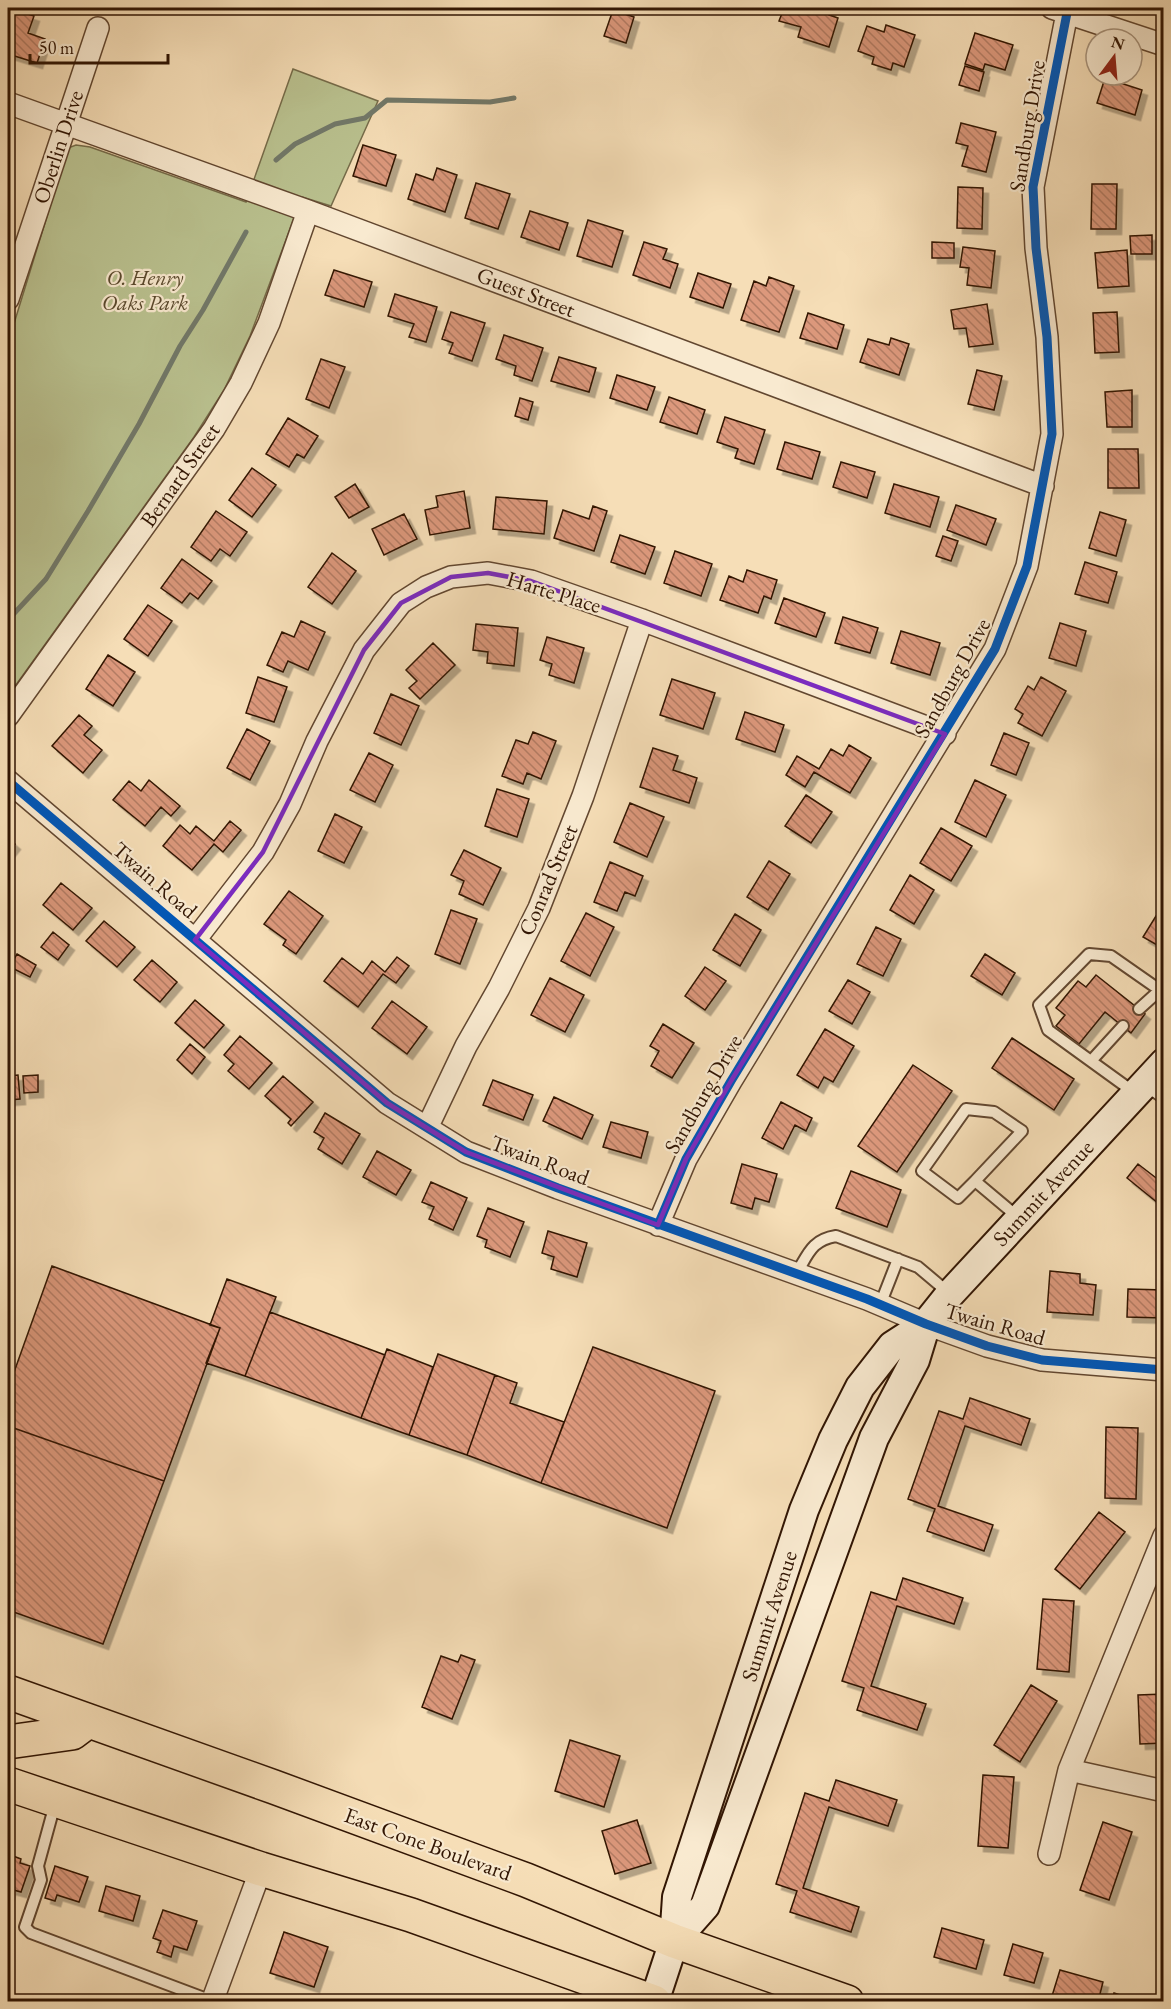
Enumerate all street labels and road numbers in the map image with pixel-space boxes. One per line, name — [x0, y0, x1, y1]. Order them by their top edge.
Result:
street label: Sandburg Drive — [1002, 58, 1052, 194]
street label: Oberlin Drive — [26, 86, 90, 207]
street label: Guest Street — [473, 260, 579, 324]
street label: Bernard Street — [134, 417, 226, 533]
street label: Harte Place — [503, 564, 605, 620]
street label: Sandburg Drive — [907, 612, 997, 743]
street label: Conrad Street — [512, 820, 584, 940]
street label: Twain Road — [106, 835, 204, 925]
street label: Sandburg Drive — [657, 1029, 749, 1159]
street label: Twain Road — [486, 1128, 594, 1192]
street label: Summit Avenue — [986, 1133, 1100, 1253]
street label: Twain Road — [941, 1296, 1050, 1352]
street label: Summit Avenue — [734, 1547, 804, 1685]
street label: East Cone Boulevard — [340, 1800, 516, 1888]

